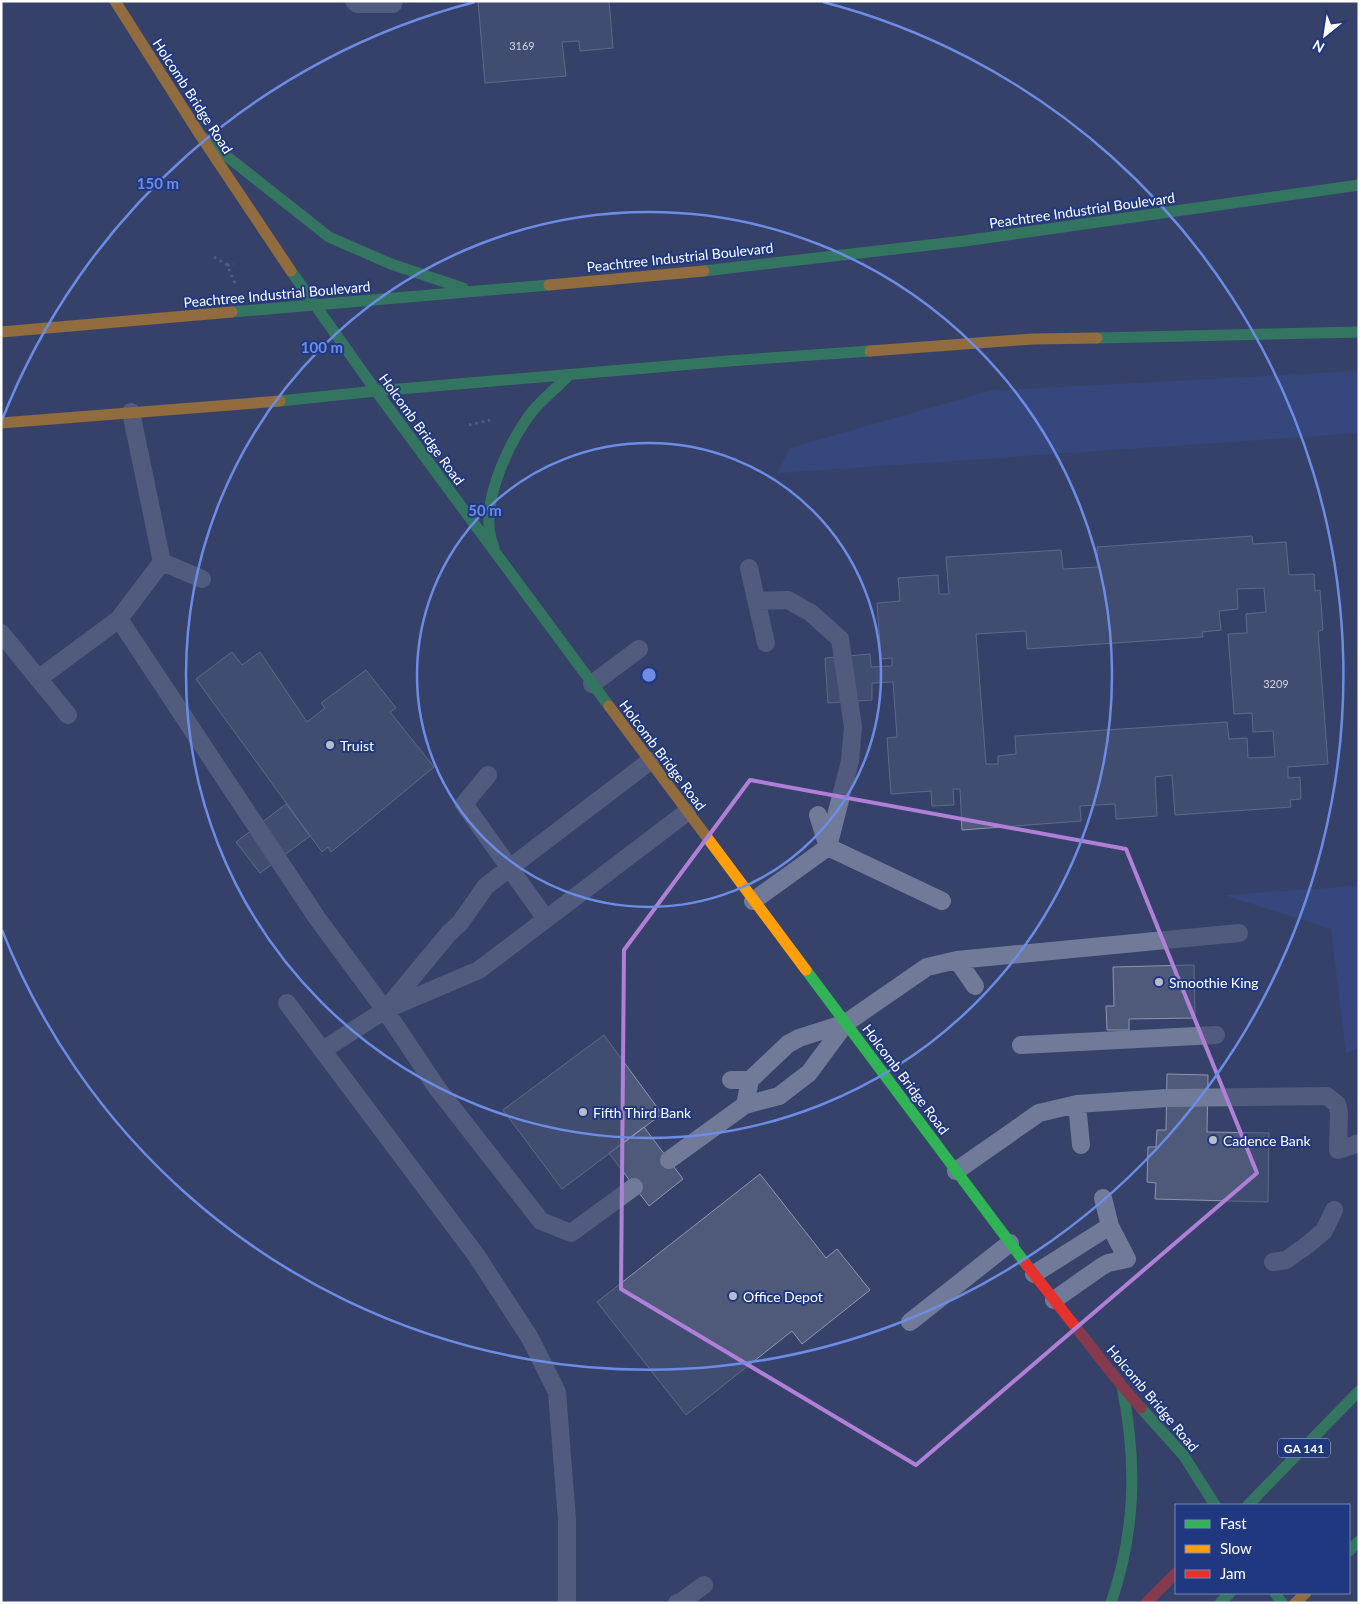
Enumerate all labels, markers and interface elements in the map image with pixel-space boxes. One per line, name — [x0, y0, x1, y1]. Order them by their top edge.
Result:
north arrow — [1300, 10, 1350, 60]
street label: Holcomb Bridge Road — [150, 35, 236, 157]
text: N — [1309, 37, 1327, 57]
house number: 3169 — [509, 39, 535, 52]
text: 150 m — [137, 174, 179, 192]
street label: Peachtree Industrial Boulevard — [988, 189, 1176, 231]
street label: Peachtree Industrial Boulevard — [586, 239, 774, 275]
street label: Peachtree Industrial Boulevard — [183, 277, 371, 311]
text: 100 m — [301, 338, 343, 356]
street label: Holcomb Bridge Road — [376, 370, 468, 488]
text: 50 m — [468, 501, 502, 519]
centre of rings — [640, 666, 658, 684]
house number: 3209 — [1263, 677, 1289, 690]
street label: Holcomb Bridge Road — [616, 697, 710, 813]
place label: Truist — [340, 737, 374, 754]
marker: Truist — [324, 739, 336, 751]
place label: Smoothie King — [1169, 974, 1259, 991]
marker: Smoothie King — [1153, 976, 1165, 988]
street label: Holcomb Bridge Road — [859, 1021, 953, 1137]
place label: Fifth Third Bank — [593, 1104, 692, 1121]
marker: Fifth Third Bank — [577, 1106, 589, 1118]
place label: Cadence Bank — [1223, 1132, 1312, 1149]
marker: Cadence Bank — [1207, 1134, 1219, 1146]
place label: Office Depot — [743, 1288, 823, 1305]
marker: Office Depot — [727, 1290, 739, 1302]
street label: Holcomb Bridge Road — [1104, 1341, 1202, 1455]
road number: GA 141 — [1278, 1439, 1330, 1458]
legend — [1175, 1504, 1350, 1594]
text: Fast — [1220, 1514, 1247, 1532]
text: Slow — [1220, 1539, 1252, 1557]
text: Jam — [1220, 1564, 1246, 1582]

